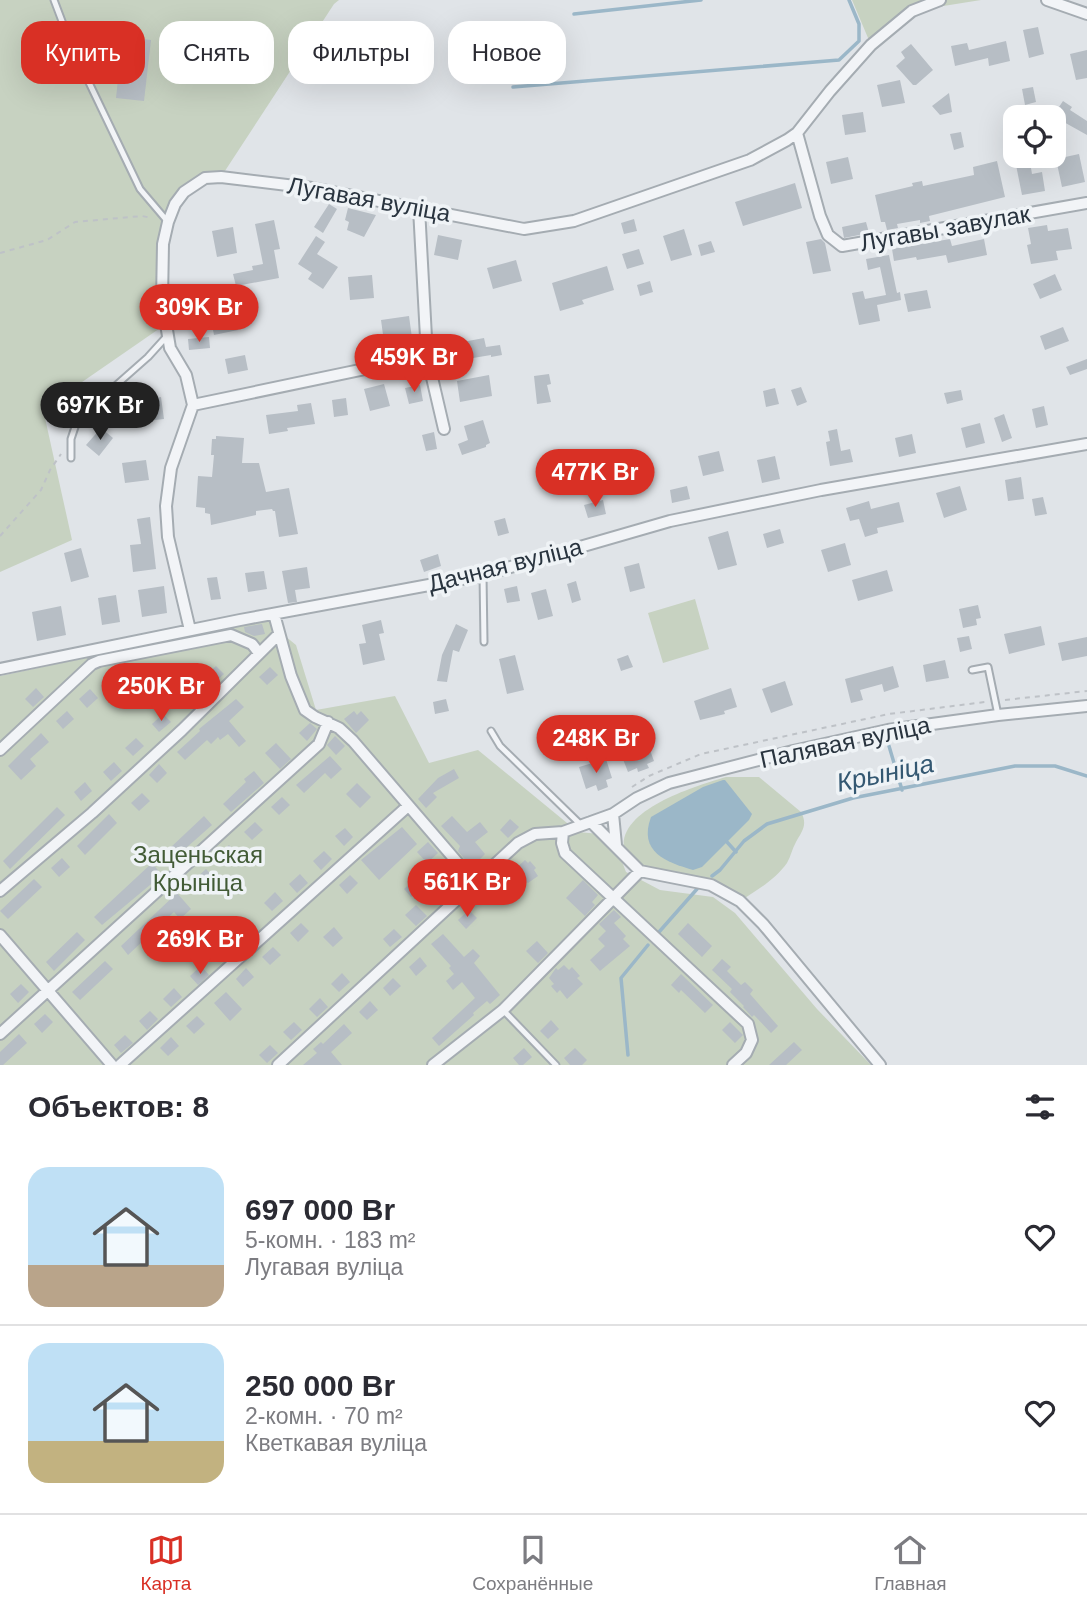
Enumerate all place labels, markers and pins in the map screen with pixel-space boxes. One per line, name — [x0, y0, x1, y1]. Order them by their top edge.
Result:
pin: 309K Br — [134, 284, 264, 344]
pin: 459K Br — [349, 334, 479, 394]
pin: 697K Br — [35, 382, 165, 442]
pin: 477K Br — [530, 449, 660, 509]
pin: 250K Br — [96, 664, 226, 723]
pin: 248K Br — [531, 716, 661, 775]
pin: 561K Br — [402, 860, 532, 919]
pin: 269K Br — [135, 916, 265, 976]

